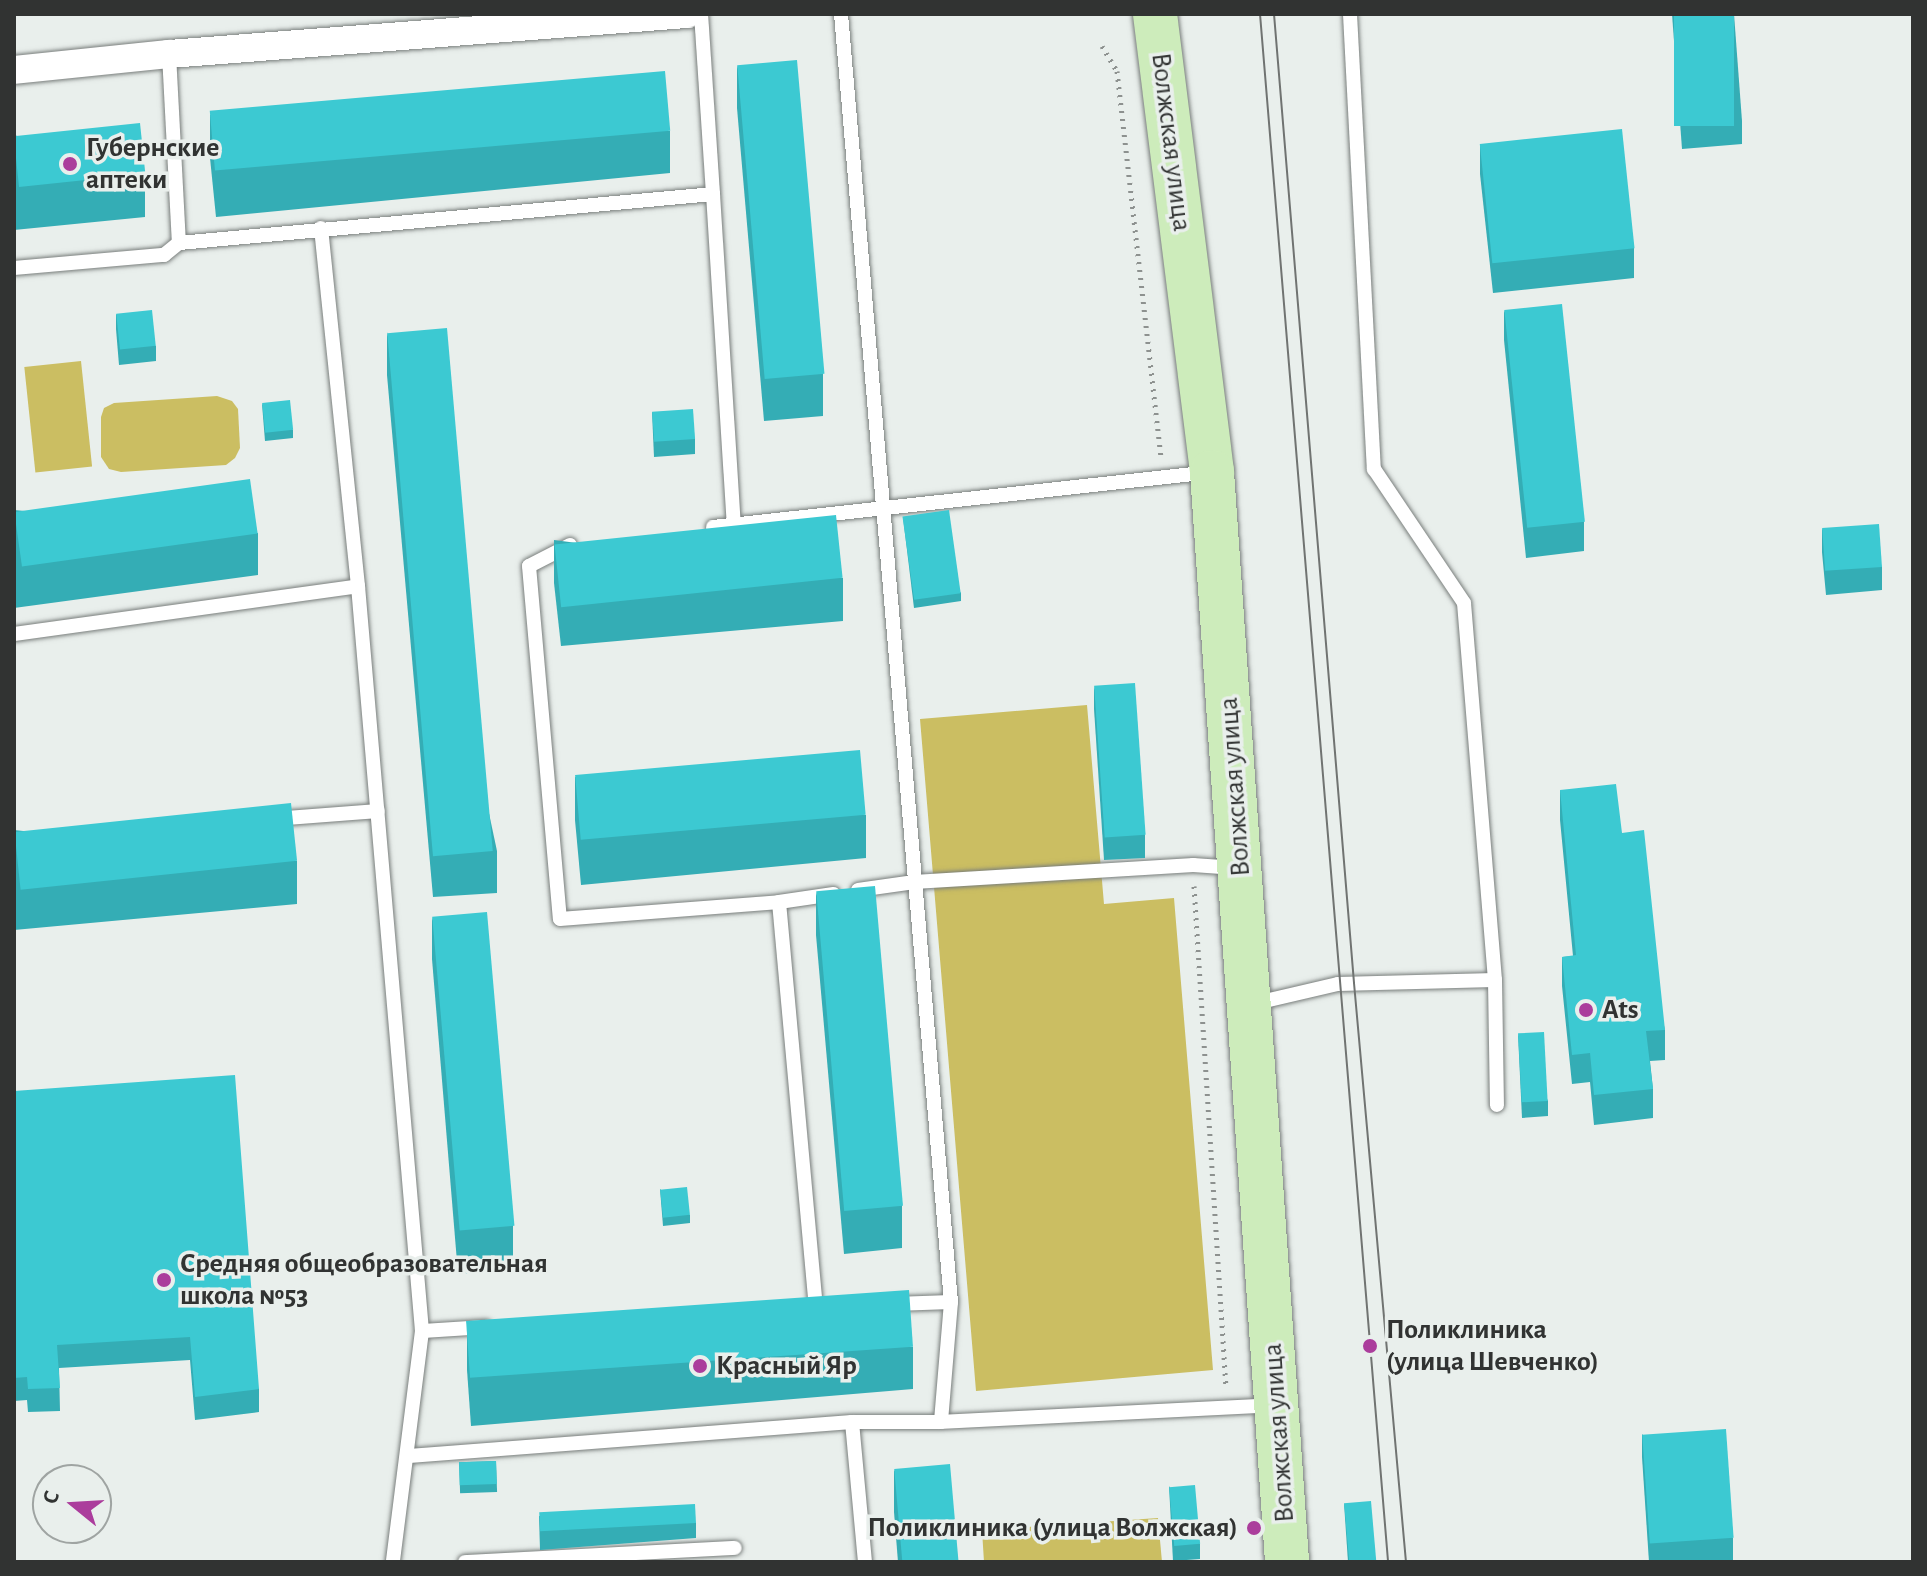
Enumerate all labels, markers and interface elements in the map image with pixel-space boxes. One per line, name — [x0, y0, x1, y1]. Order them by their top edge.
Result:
street label: Волжская улица — [1143, 51, 1199, 233]
place label: Губернские аптеки — [86, 131, 220, 197]
marker: Губернские аптеки — [61, 155, 79, 173]
street label: Волжская улица — [1212, 696, 1258, 878]
place label: Ats — [1602, 993, 1638, 1027]
marker: Ats — [1577, 1001, 1595, 1019]
place label: Средняя общеобразовательная школа №53 — [180, 1247, 548, 1313]
marker: Средняя общеобразовательная школа №53 — [155, 1271, 173, 1289]
place label: Поликлиника (улица Шевченко) — [1386, 1313, 1599, 1379]
marker: Поликлиника (улица Шевченко) — [1361, 1337, 1379, 1355]
street label: Волжская улица — [1256, 1342, 1302, 1524]
place label: Красный Яр — [716, 1349, 857, 1383]
marker: Красный Яр — [691, 1357, 709, 1375]
north arrow — [32, 1464, 112, 1544]
text: С — [39, 1488, 63, 1506]
place label: Поликлиника (улица Волжская) — [867, 1511, 1238, 1545]
marker: Поликлиника (улица Волжская) — [1245, 1519, 1263, 1537]

